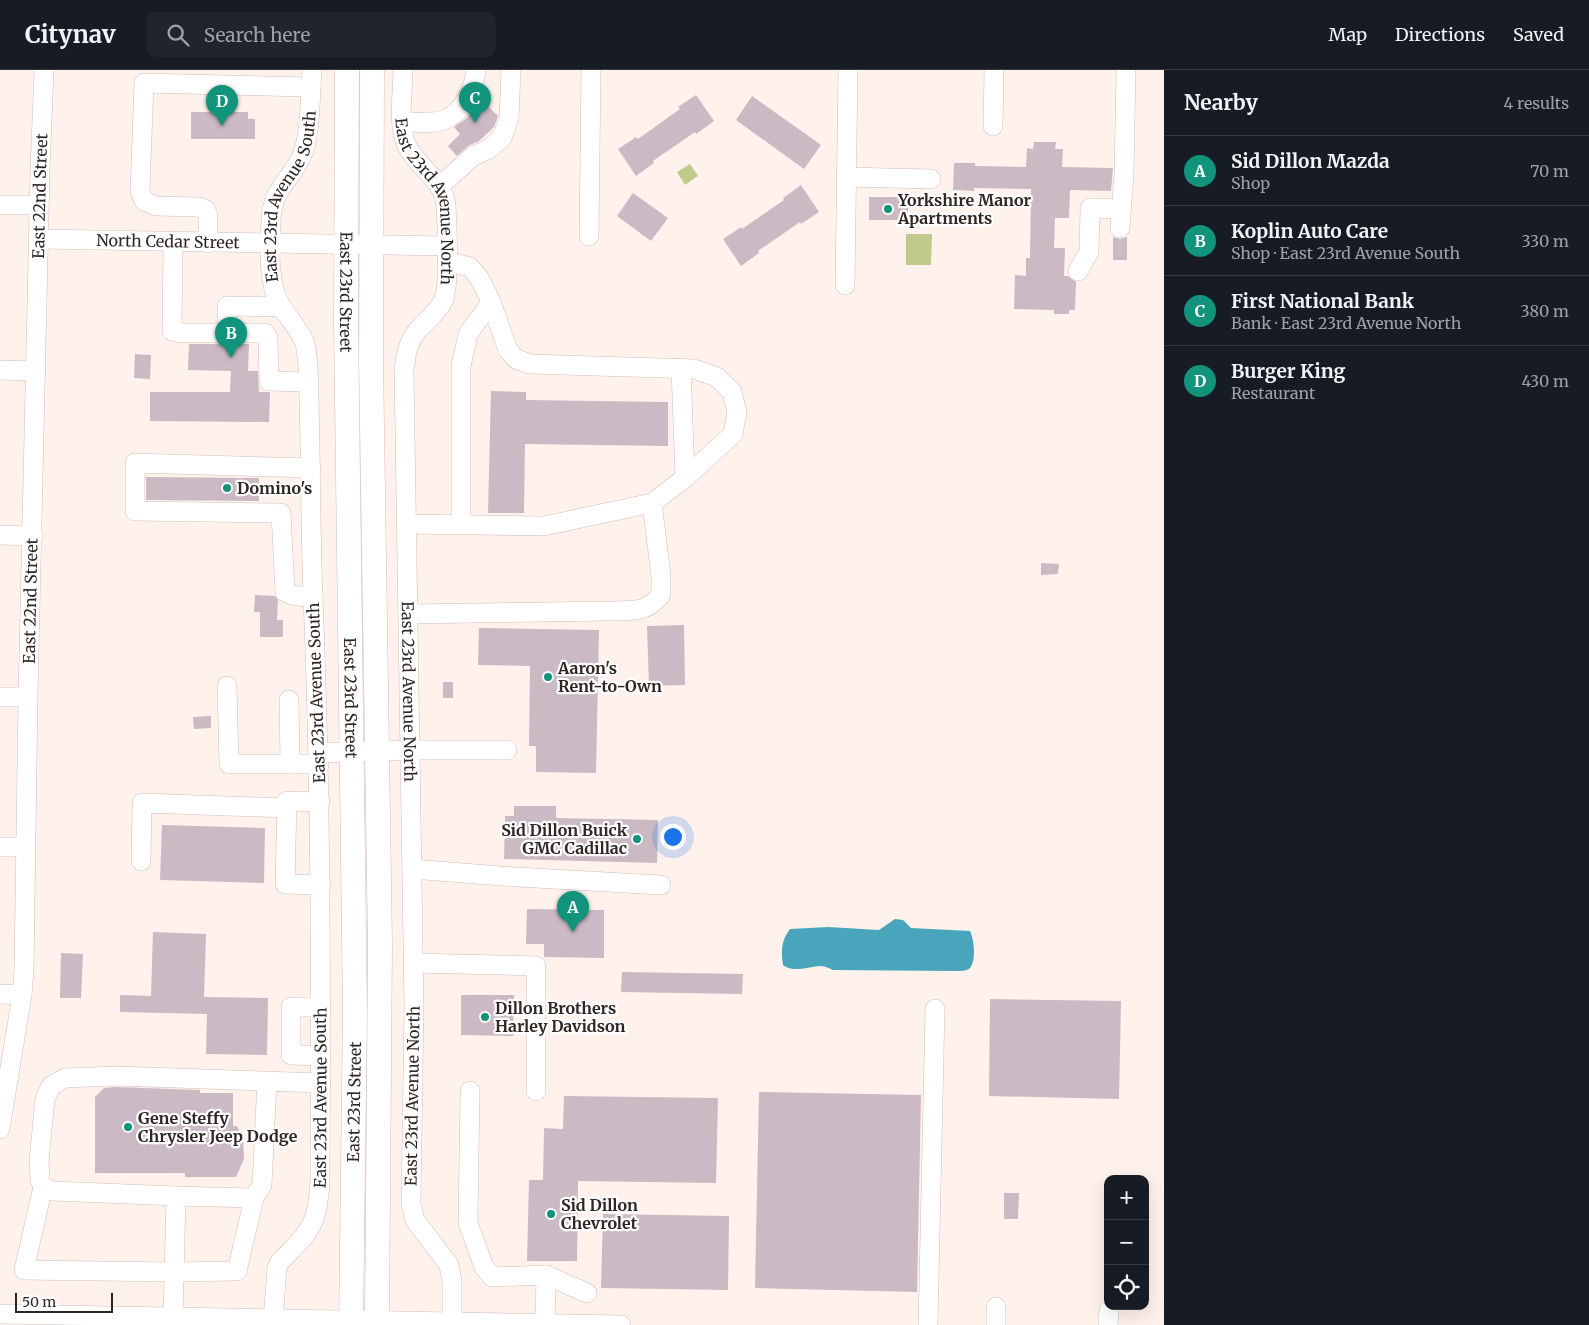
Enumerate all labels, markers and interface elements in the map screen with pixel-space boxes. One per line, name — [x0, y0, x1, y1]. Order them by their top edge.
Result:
search box — [146, 12, 496, 57]
text: Citynav — [25, 19, 116, 50]
icon: search — [164, 21, 192, 49]
text: Search here — [204, 23, 310, 47]
text: Map — [1329, 23, 1367, 46]
text: Directions — [1395, 23, 1485, 46]
text: Saved — [1513, 23, 1564, 46]
pin: C — [459, 82, 491, 123]
pin: D — [206, 85, 238, 126]
text: Nearby — [1184, 89, 1258, 116]
text: 4 results — [1503, 93, 1569, 113]
street label: East 23rd Avenue South — [260, 110, 320, 284]
street label: East 23rd Avenue North — [391, 117, 458, 286]
street label: East 22nd Street — [28, 132, 52, 259]
text: Sid Dillon Mazda — [1231, 149, 1390, 173]
text: A — [1194, 161, 1206, 181]
text: 70 m — [1530, 161, 1569, 181]
text: Shop — [1231, 173, 1270, 193]
place label: Yorkshire Manor Apartments — [897, 190, 1031, 228]
marker: Yorkshire Manor Apartments — [882, 203, 894, 215]
text: Koplin Auto Care — [1231, 219, 1388, 243]
street label: North Cedar Street — [96, 230, 241, 252]
street label: East 23rd Street — [336, 231, 356, 353]
text: B — [1194, 231, 1206, 251]
text: 330 m — [1522, 231, 1569, 251]
text: Shop · East 23rd Avenue South — [1231, 243, 1460, 263]
text: First National Bank — [1231, 289, 1414, 313]
text: C — [1195, 301, 1205, 321]
text: 380 m — [1521, 301, 1569, 321]
text: Bank · East 23rd Avenue North — [1231, 313, 1461, 333]
pin: B — [215, 317, 247, 358]
text: Burger King — [1231, 359, 1345, 383]
text: D — [1194, 371, 1206, 391]
text: 430 m — [1522, 371, 1569, 391]
text: Restaurant — [1231, 383, 1315, 403]
place label: Domino's — [237, 478, 312, 498]
marker: Domino's — [221, 482, 233, 494]
street label: East 22nd Street — [19, 537, 42, 664]
street label: East 23rd Avenue North — [398, 601, 420, 782]
street label: East 23rd Avenue South — [303, 602, 329, 784]
street label: East 23rd Street — [340, 637, 362, 759]
place label: Aaron's Rent-to-Own — [557, 658, 662, 696]
marker: Aaron's Rent-to-Own — [542, 671, 554, 683]
place label: Sid Dillon Buick GMC Cadillac — [501, 820, 628, 858]
your location — [660, 824, 686, 850]
marker: Sid Dillon Buick GMC Cadillac — [631, 833, 643, 845]
pin: A — [557, 891, 589, 932]
place label: Dillon Brothers Harley Davidson — [495, 998, 626, 1036]
street label: East 23rd Avenue North — [400, 1005, 424, 1186]
street label: East 23rd Avenue South — [310, 1007, 330, 1189]
marker: Dillon Brothers Harley Davidson — [479, 1011, 491, 1023]
street label: East 23rd Street — [343, 1041, 365, 1163]
place label: Gene Steffy Chrysler Jeep Dodge — [138, 1108, 298, 1146]
marker: Gene Steffy Chrysler Jeep Dodge — [122, 1121, 134, 1133]
map controls — [1104, 1175, 1149, 1310]
button: + — [1104, 1175, 1149, 1220]
place label: Sid Dillon Chevrolet — [561, 1195, 638, 1233]
marker: Sid Dillon Chevrolet — [545, 1208, 557, 1220]
button: − — [1104, 1220, 1149, 1265]
button: locate — [1104, 1265, 1149, 1310]
scale bar — [15, 1290, 112, 1313]
text: 50 m — [22, 1293, 56, 1311]

